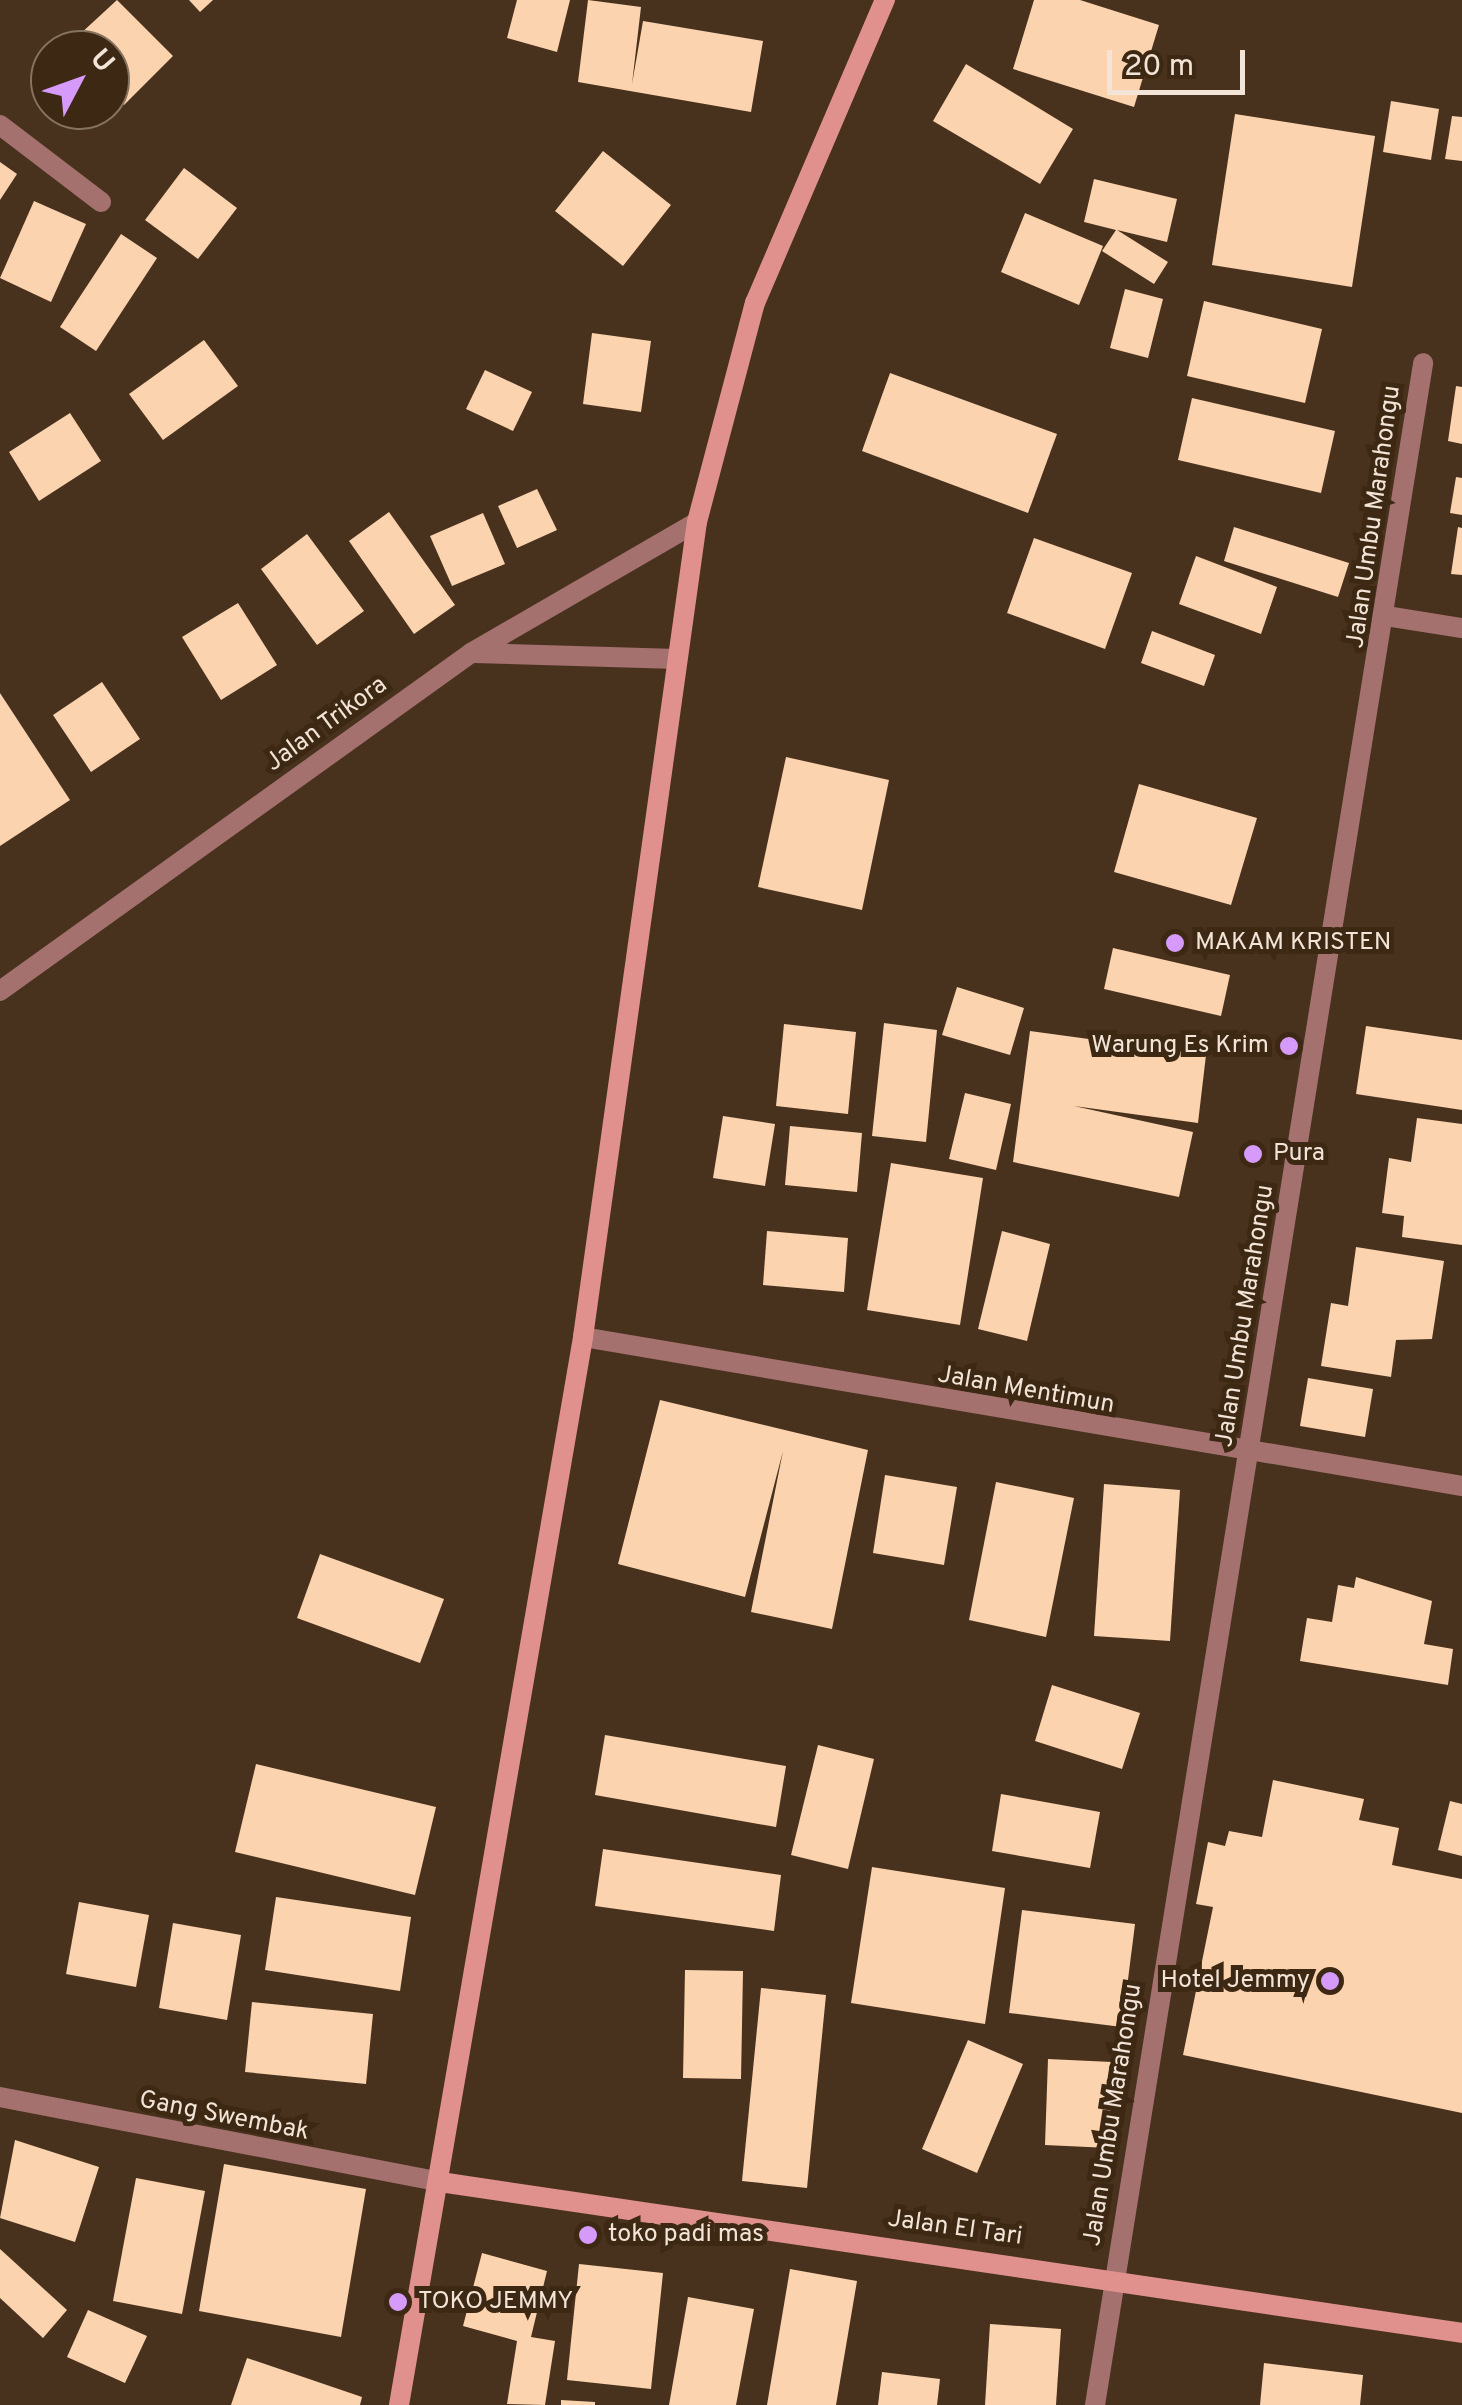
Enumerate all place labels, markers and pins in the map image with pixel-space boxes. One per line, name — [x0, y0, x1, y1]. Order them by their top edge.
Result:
place label: MAKAM KRISTEN — [1195, 928, 1392, 958]
marker: MAKAM KRISTEN — [1164, 932, 1186, 954]
place label: Warung Es Krim — [1091, 1031, 1269, 1061]
marker: Warung Es Krim — [1278, 1035, 1300, 1057]
place label: Pura — [1273, 1139, 1325, 1169]
marker: Pura — [1242, 1143, 1264, 1165]
place label: Hotel Jemmy — [1160, 1966, 1310, 1996]
marker: Hotel Jemmy — [1319, 1970, 1341, 1992]
place label: toko padi mas — [608, 2220, 764, 2250]
marker: toko padi mas — [577, 2224, 599, 2246]
place label: TOKO JEMMY — [418, 2287, 573, 2317]
marker: TOKO JEMMY — [387, 2291, 409, 2313]

